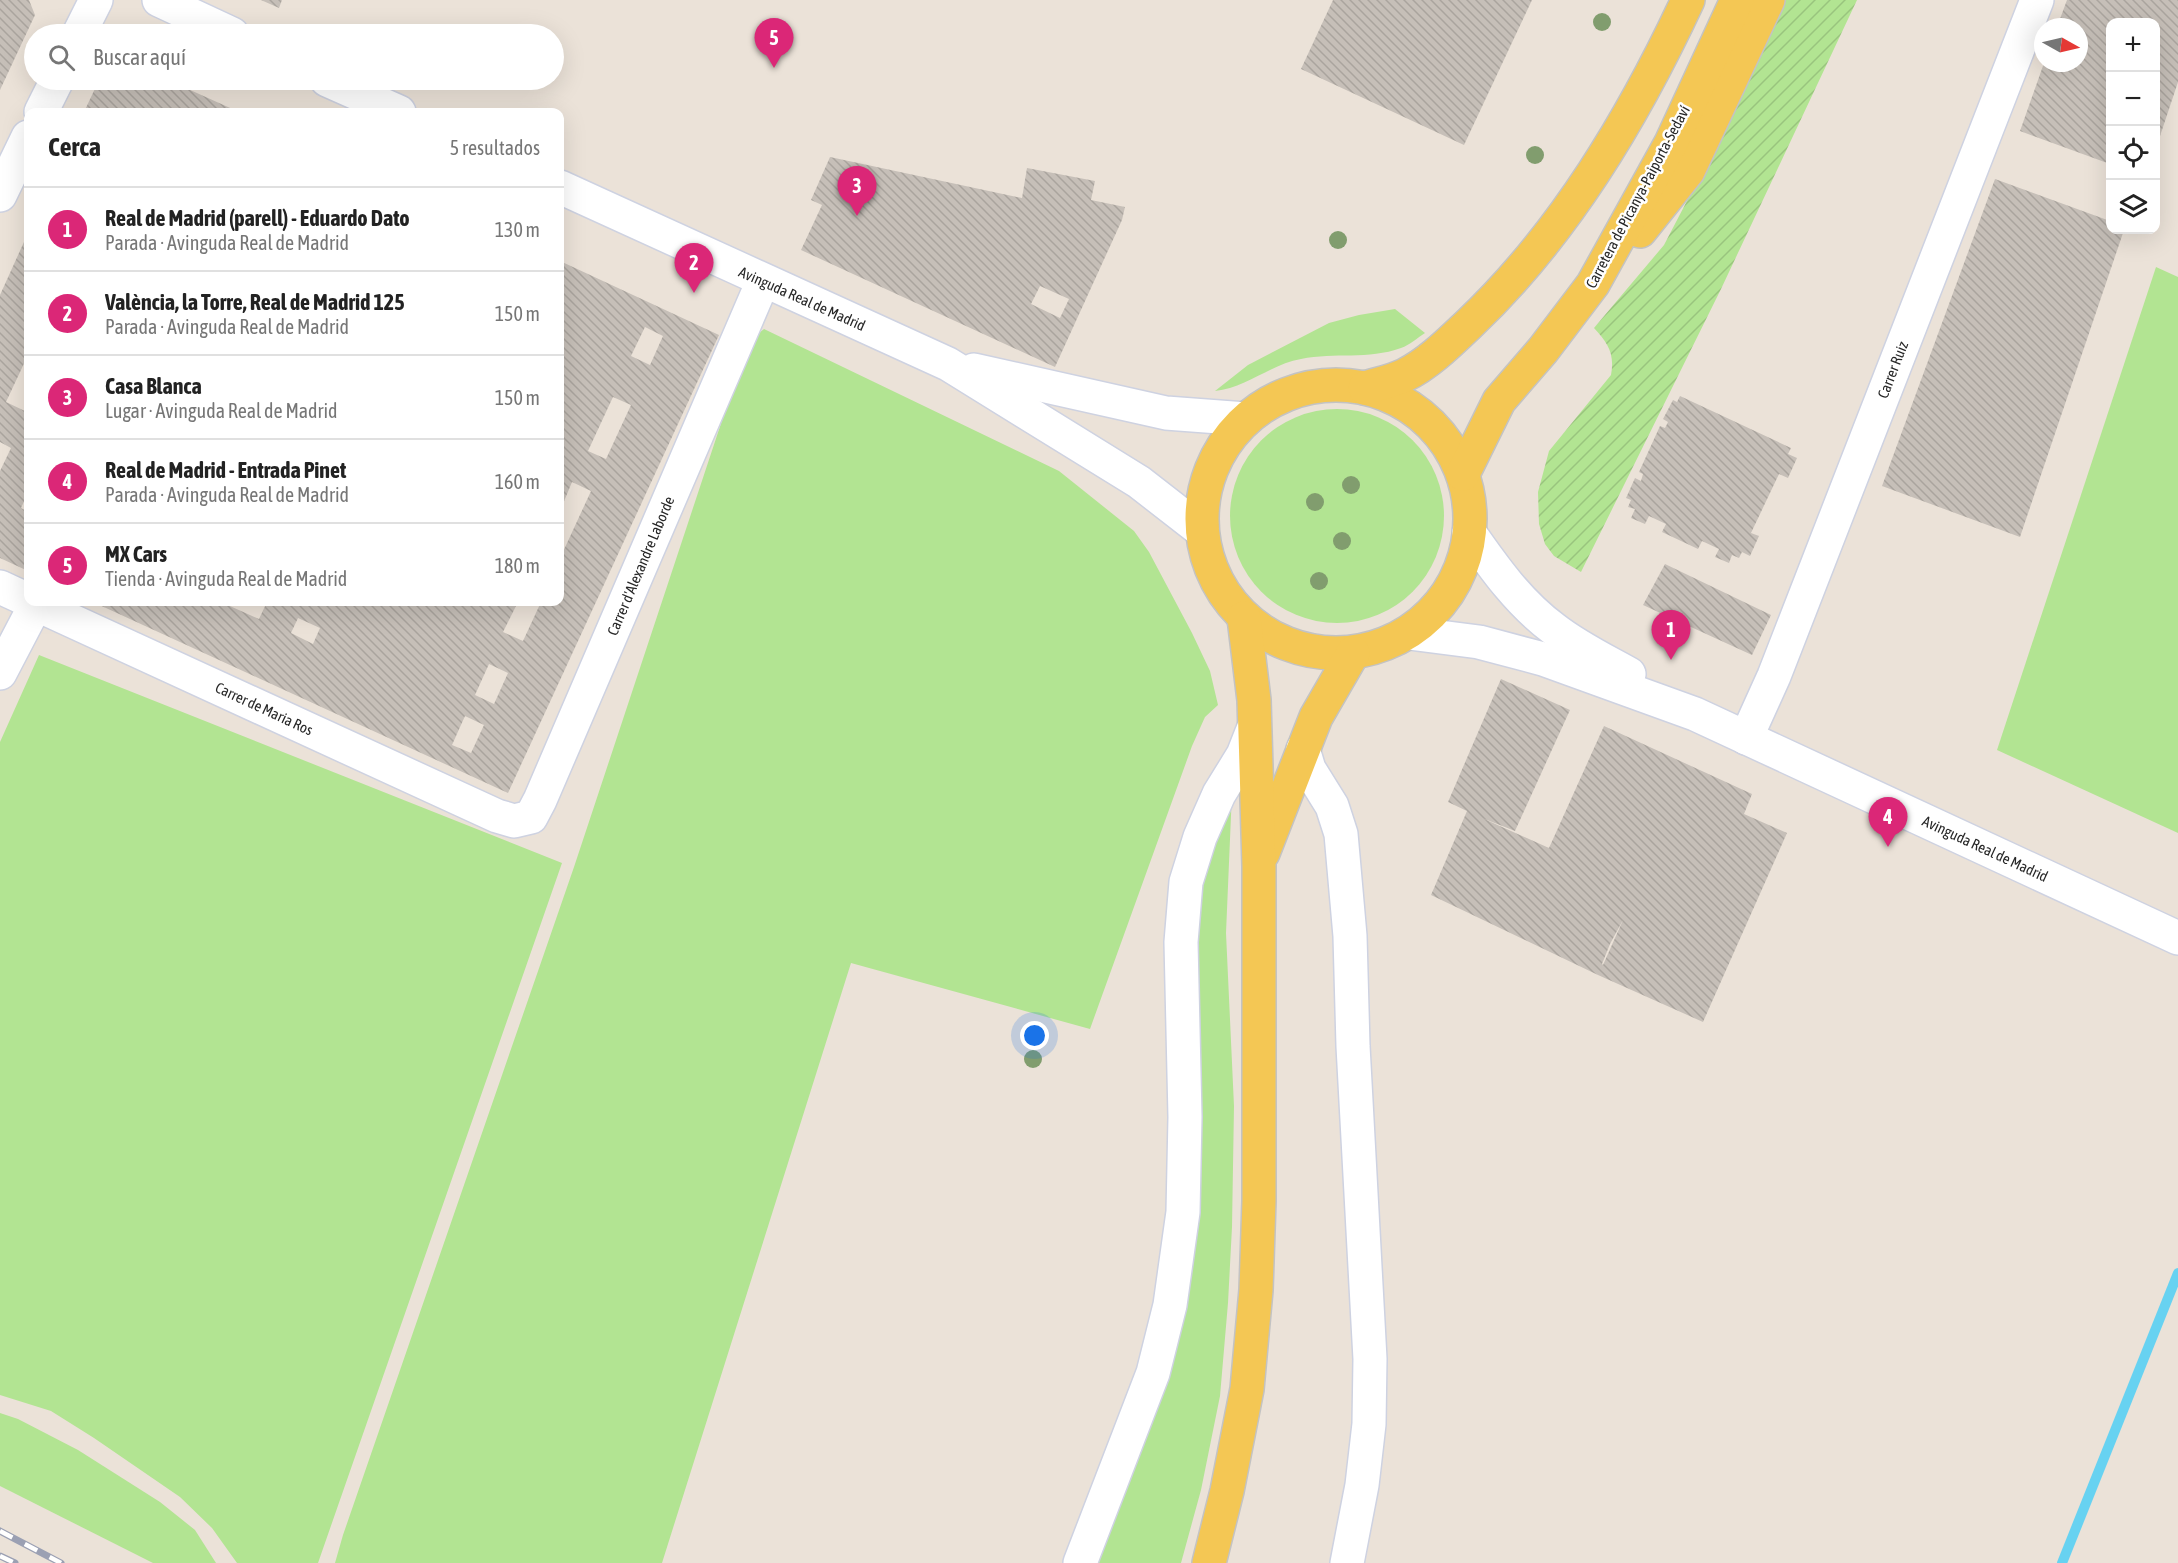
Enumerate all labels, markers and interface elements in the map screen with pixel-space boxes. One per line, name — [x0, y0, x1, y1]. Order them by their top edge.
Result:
north arrow — [2034, 18, 2088, 72]
map controls — [2106, 18, 2160, 234]
button: + — [2106, 18, 2160, 72]
pin: 5 — [754, 19, 794, 68]
search box — [24, 24, 564, 90]
icon: search — [45, 41, 78, 74]
text: Buscar aquí — [93, 44, 186, 70]
button: − — [2106, 72, 2160, 126]
street label: Carretera de Picanya-Paiporta-Sedaví — [1582, 102, 1693, 291]
button: locate — [2106, 126, 2160, 180]
text: Cerca — [48, 132, 101, 162]
text: 5 resultados — [450, 136, 540, 159]
pin: 3 — [838, 166, 876, 216]
button: layers — [2106, 180, 2160, 234]
text: Real de Madrid (parell) - Eduardo Dato — [105, 205, 410, 231]
text: 1 — [63, 218, 72, 241]
text: 130 m — [495, 218, 540, 241]
text: Parada · Avinguda Real de Madrid — [105, 231, 349, 254]
pin: 2 — [674, 244, 714, 293]
street label: Avinguda Real de Madrid — [736, 263, 868, 334]
text: València, la Torre, Real de Madrid 125 — [105, 289, 405, 315]
text: 2 — [63, 302, 72, 325]
text: 150 m — [495, 302, 540, 325]
text: Parada · Avinguda Real de Madrid — [105, 315, 349, 338]
street label: Carrer Ruiz — [1874, 338, 1911, 401]
text: Casa Blanca — [105, 373, 202, 399]
text: 3 — [63, 386, 72, 409]
text: 150 m — [495, 386, 540, 409]
text: Lugar · Avinguda Real de Madrid — [105, 399, 338, 422]
text: Real de Madrid - Entrada Pinet — [105, 457, 346, 483]
text: 4 — [63, 470, 72, 493]
text: 160 m — [495, 470, 540, 493]
text: Parada · Avinguda Real de Madrid — [105, 483, 349, 506]
street label: Carrer d'Alexandre Laborde — [604, 494, 678, 638]
text: MX Cars — [105, 541, 167, 567]
text: 5 — [63, 554, 72, 577]
text: 180 m — [495, 554, 540, 577]
text: Tienda · Avinguda Real de Madrid — [105, 567, 347, 590]
pin: 1 — [1652, 610, 1690, 660]
street label: Carrer de Maria Ros — [213, 679, 316, 739]
pin: 4 — [1868, 798, 1908, 847]
street label: Avinguda Real de Madrid — [1920, 812, 2051, 885]
your location — [1020, 1021, 1049, 1050]

